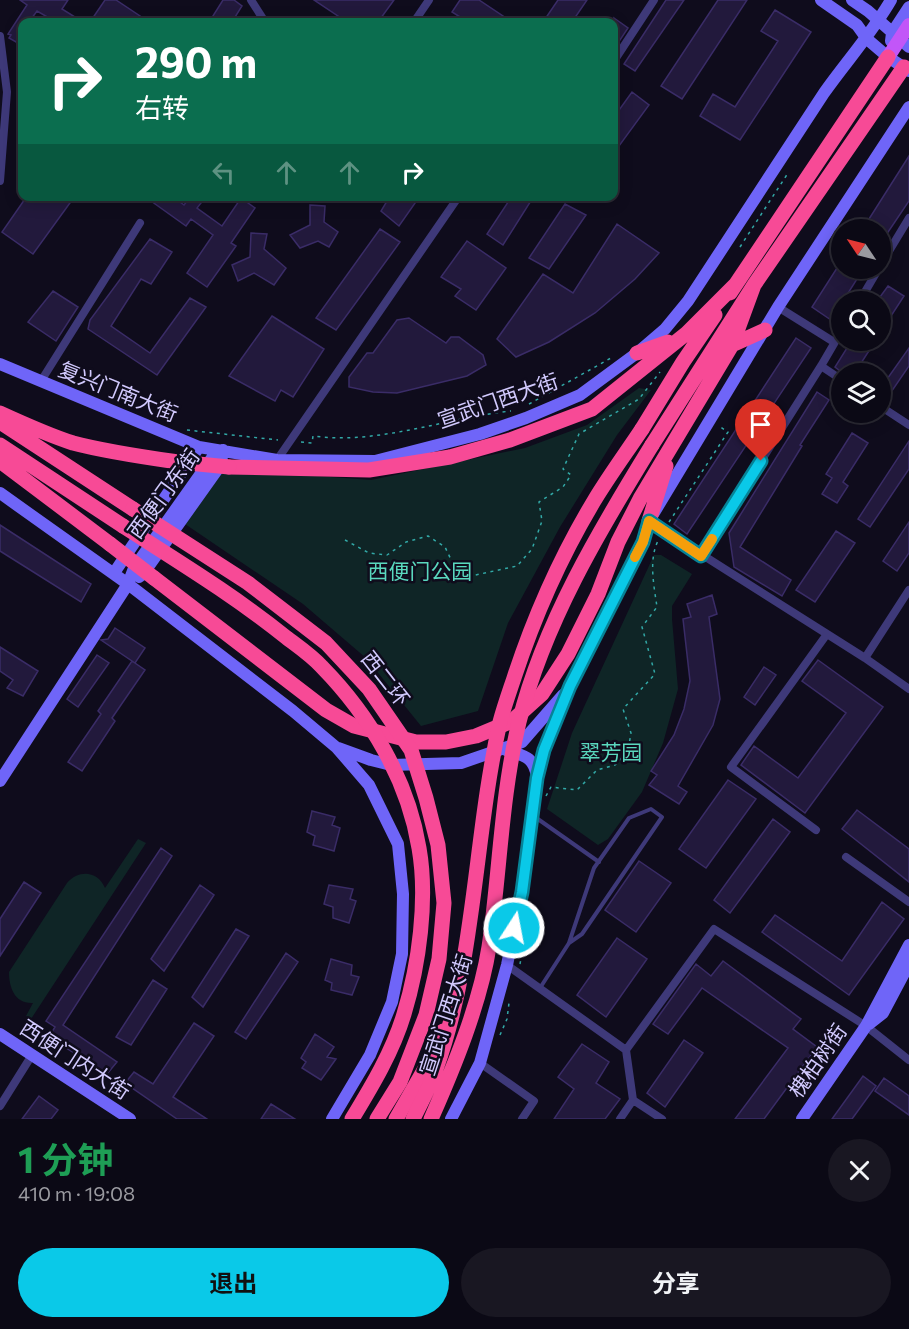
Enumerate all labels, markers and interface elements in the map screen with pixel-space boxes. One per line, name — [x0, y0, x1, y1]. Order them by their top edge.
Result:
text: 290 m — [135, 35, 257, 87]
icon: right — [36, 42, 114, 120]
text: 右转 — [135, 91, 189, 124]
icon: left — [207, 156, 240, 189]
icon: ahead — [270, 156, 303, 189]
icon: ahead — [333, 156, 366, 189]
icon: right — [396, 156, 429, 189]
north arrow — [831, 219, 891, 279]
map controls — [831, 219, 891, 423]
button: search — [831, 291, 891, 351]
street label: 复兴门南大街 — [55, 355, 182, 426]
button: layers — [831, 363, 891, 423]
street label: 宣武门西大街 — [434, 367, 561, 432]
pin — [735, 399, 786, 461]
icon: arrive — [744, 408, 777, 441]
street label: 西便门东街 — [122, 443, 204, 543]
park label: 西便门公园 — [368, 558, 473, 583]
street label: 西二环 — [357, 646, 415, 711]
park label: 翠芳园 — [580, 739, 643, 764]
position arrow — [482, 896, 546, 960]
street label: 宣武门西大街 — [413, 951, 476, 1078]
street label: 西便门内大街 — [16, 1014, 135, 1104]
street label: 槐柏树街 — [782, 1019, 851, 1102]
text: 1 分钟 — [18, 1136, 113, 1180]
button: close — [828, 1139, 891, 1202]
text: 410 m · 19:08 — [18, 1181, 135, 1205]
button: 退出 — [18, 1248, 449, 1317]
button: 分享 — [461, 1248, 891, 1317]

